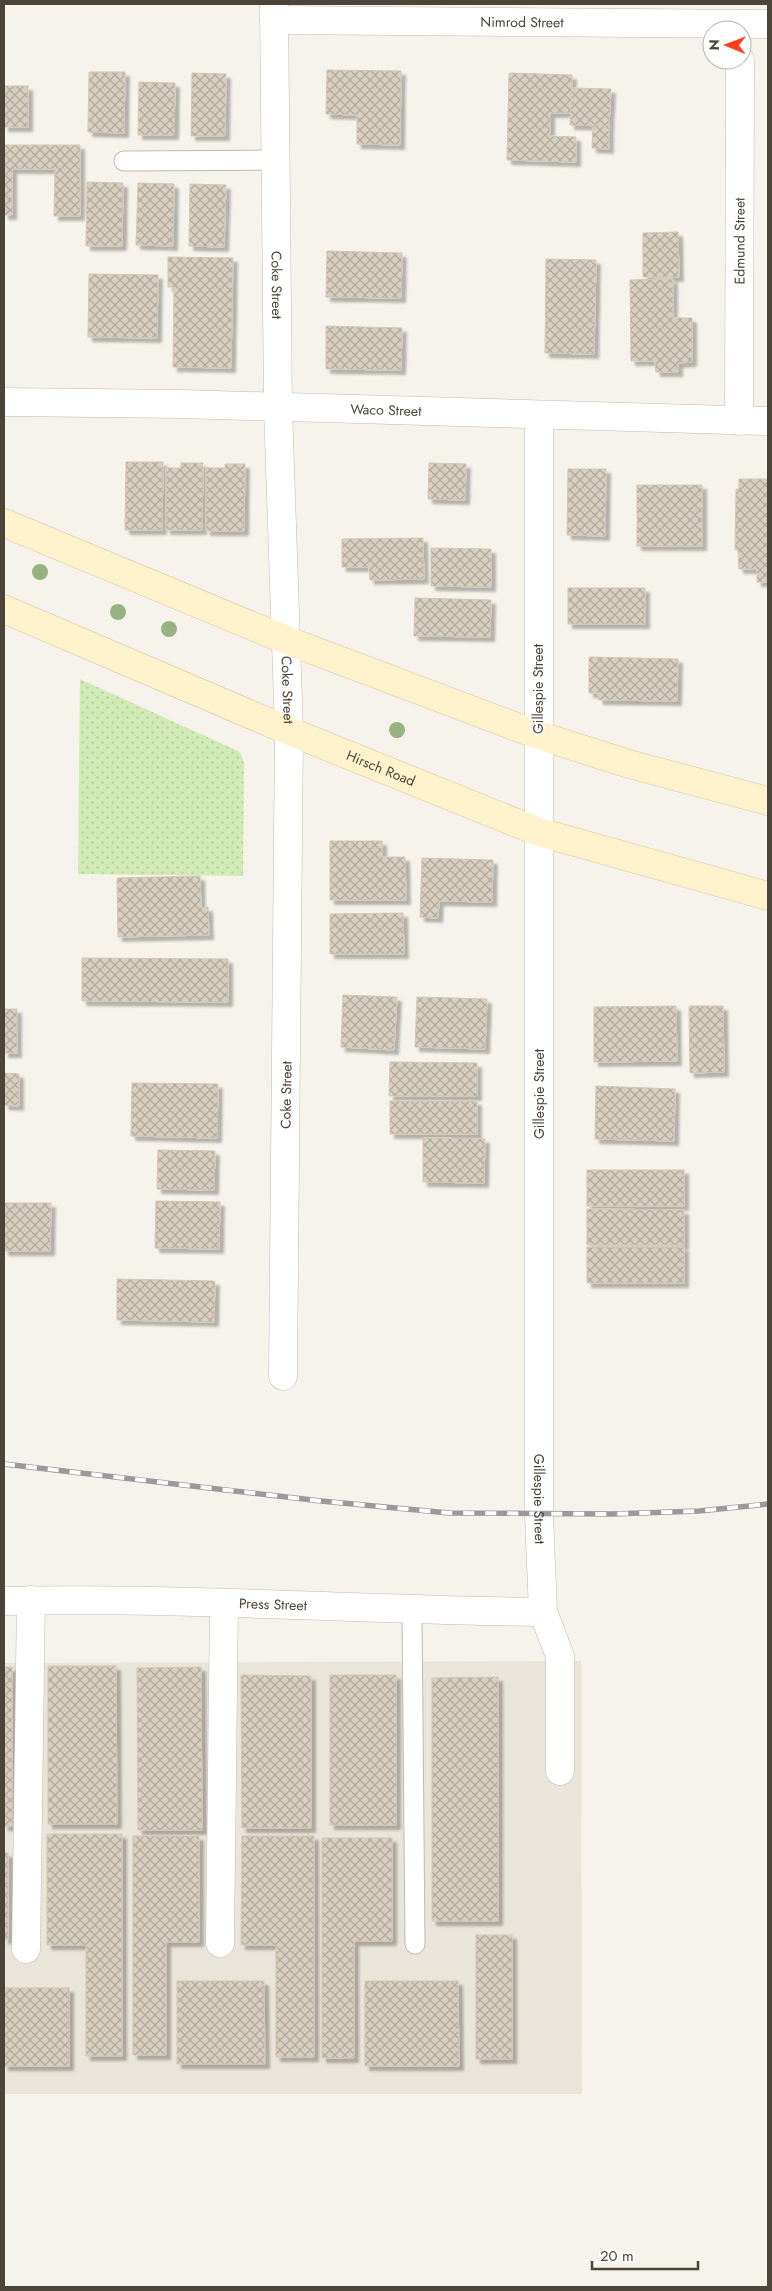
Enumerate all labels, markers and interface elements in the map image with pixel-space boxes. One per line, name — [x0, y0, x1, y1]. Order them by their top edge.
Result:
street label: Nimrod Street — [480, 12, 564, 32]
north arrow — [702, 20, 752, 70]
text: N — [704, 39, 724, 51]
street label: Edmund Street — [729, 197, 750, 285]
street label: Coke Street — [266, 251, 287, 320]
street label: Waco Street — [350, 399, 422, 421]
street label: Gillespie Street — [528, 643, 548, 734]
street label: Coke Street — [276, 655, 299, 725]
street label: Hirsch Road — [343, 745, 418, 791]
street label: Gillespie Street — [529, 1048, 549, 1139]
street label: Coke Street — [275, 1060, 297, 1129]
street label: Gillespie Street — [529, 1454, 550, 1545]
street label: Press Street — [239, 1593, 308, 1615]
scale bar — [592, 2238, 698, 2270]
text: 20 m — [600, 2245, 634, 2267]

